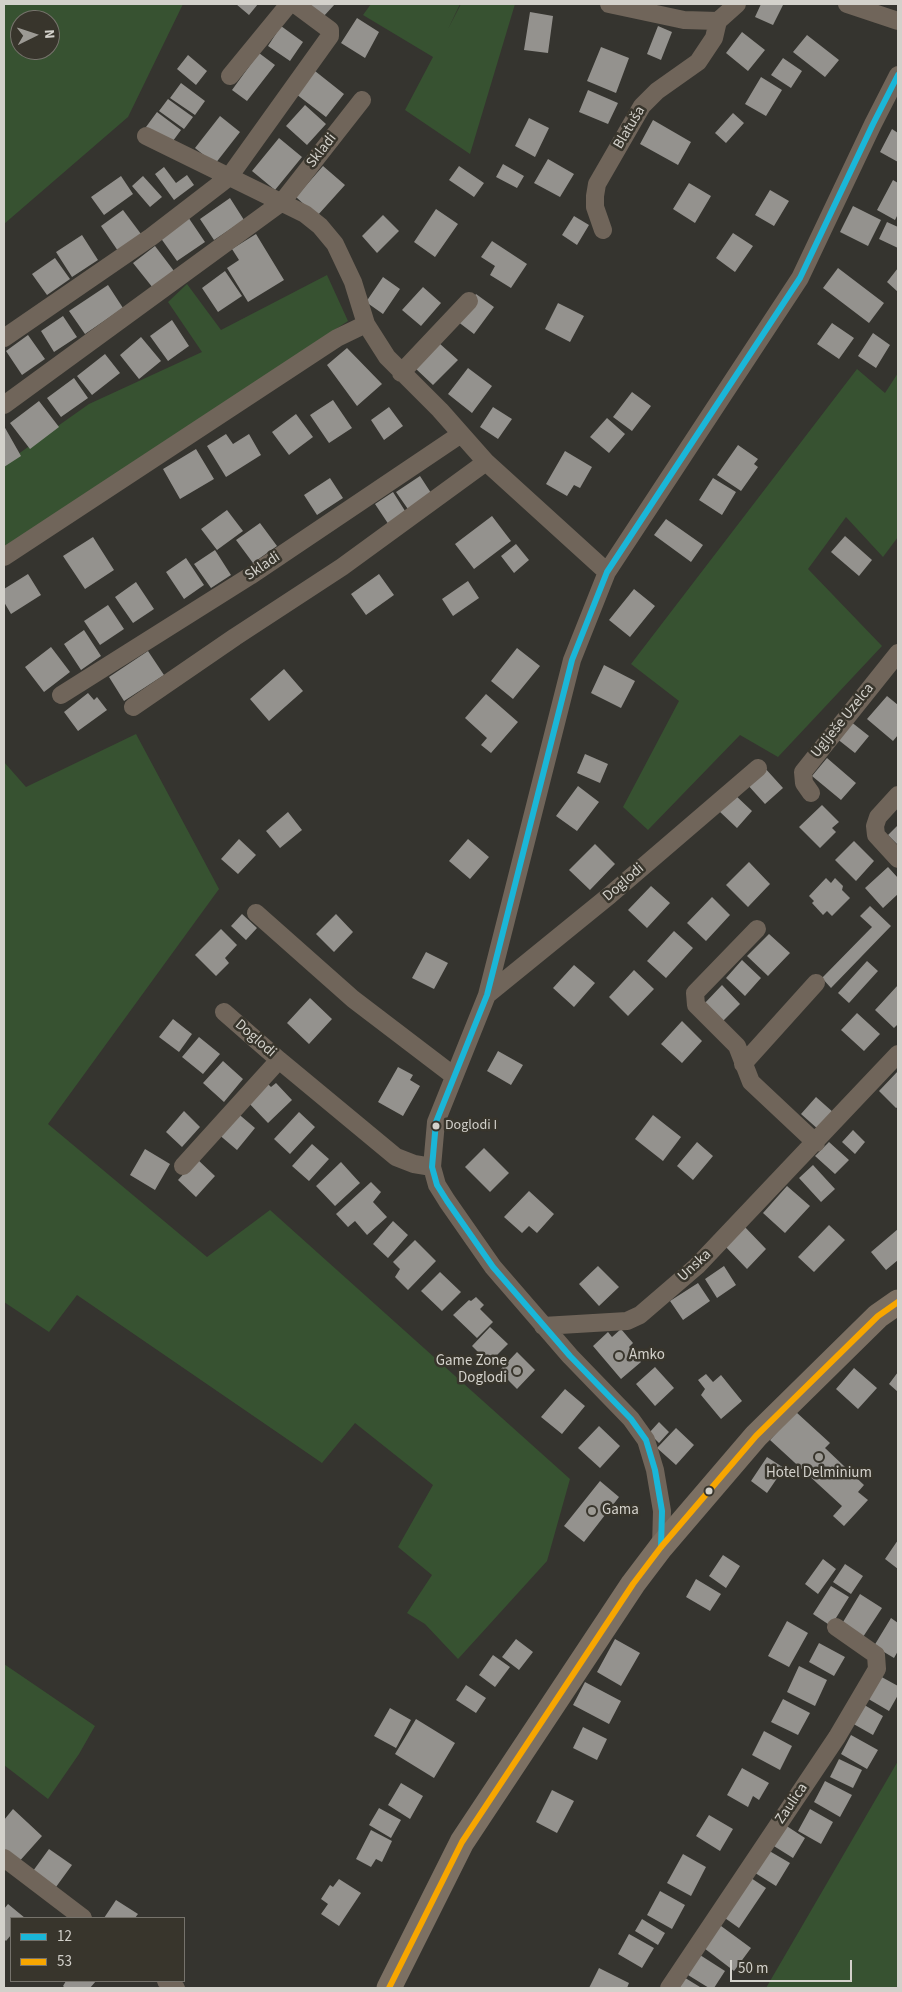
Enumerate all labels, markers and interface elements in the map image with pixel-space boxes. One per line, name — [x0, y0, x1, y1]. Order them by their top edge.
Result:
north arrow — [10, 10, 60, 60]
text: N — [39, 29, 59, 39]
street label: Blatuša — [610, 103, 650, 153]
street label: Skladi — [303, 130, 341, 172]
street label: Skladi — [242, 549, 284, 585]
street label: Uglješe Uzelca — [808, 680, 878, 762]
street label: Doglodi — [600, 860, 648, 906]
street label: Doglodi — [231, 1016, 279, 1062]
place label: Doglodi I — [445, 1118, 497, 1134]
marker: Doglodi I — [431, 1121, 441, 1131]
street label: Unska — [675, 1246, 715, 1286]
place label: Amko — [629, 1347, 665, 1365]
marker: Amko — [613, 1350, 625, 1362]
place label: Game Zone Doglodi — [436, 1353, 507, 1388]
marker: Game Zone Doglodi — [511, 1365, 523, 1377]
marker: Hotel Delminium — [813, 1451, 825, 1463]
place label: Hotel Delminium — [766, 1465, 872, 1483]
unlabelled marker — [704, 1486, 714, 1496]
place label: Gama — [602, 1502, 639, 1520]
marker: Gama — [586, 1505, 598, 1517]
street label: Zaulica — [772, 1780, 812, 1828]
legend — [10, 1917, 185, 1982]
text: 12 — [57, 1926, 72, 1947]
scale bar — [732, 1950, 854, 1982]
text: 53 — [57, 1951, 72, 1972]
text: 50 m — [738, 1958, 768, 1979]

